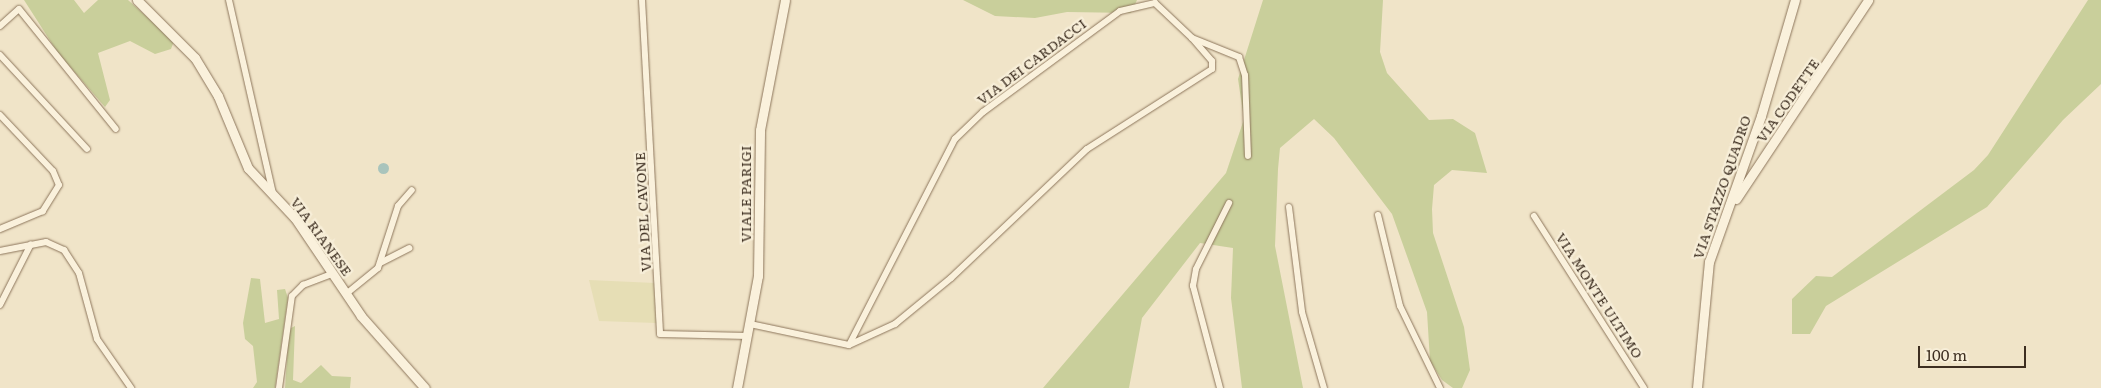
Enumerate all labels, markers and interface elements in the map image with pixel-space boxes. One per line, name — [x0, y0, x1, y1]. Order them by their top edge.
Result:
street label: VIA DEI CARDACCI — [973, 14, 1089, 108]
street label: VIA CODETTE — [1752, 55, 1822, 145]
street label: VIA STAZZO QUADRO — [1689, 113, 1753, 261]
street label: VIALE PARIGI — [737, 146, 753, 242]
street label: VIA DEL CAVONE — [630, 152, 654, 272]
street label: VIA RIANESE — [288, 193, 356, 279]
street label: VIA MONTE ULTIMO — [1553, 229, 1647, 361]
scale bar — [1921, 336, 2028, 368]
text: 100 m — [1926, 343, 1967, 366]

